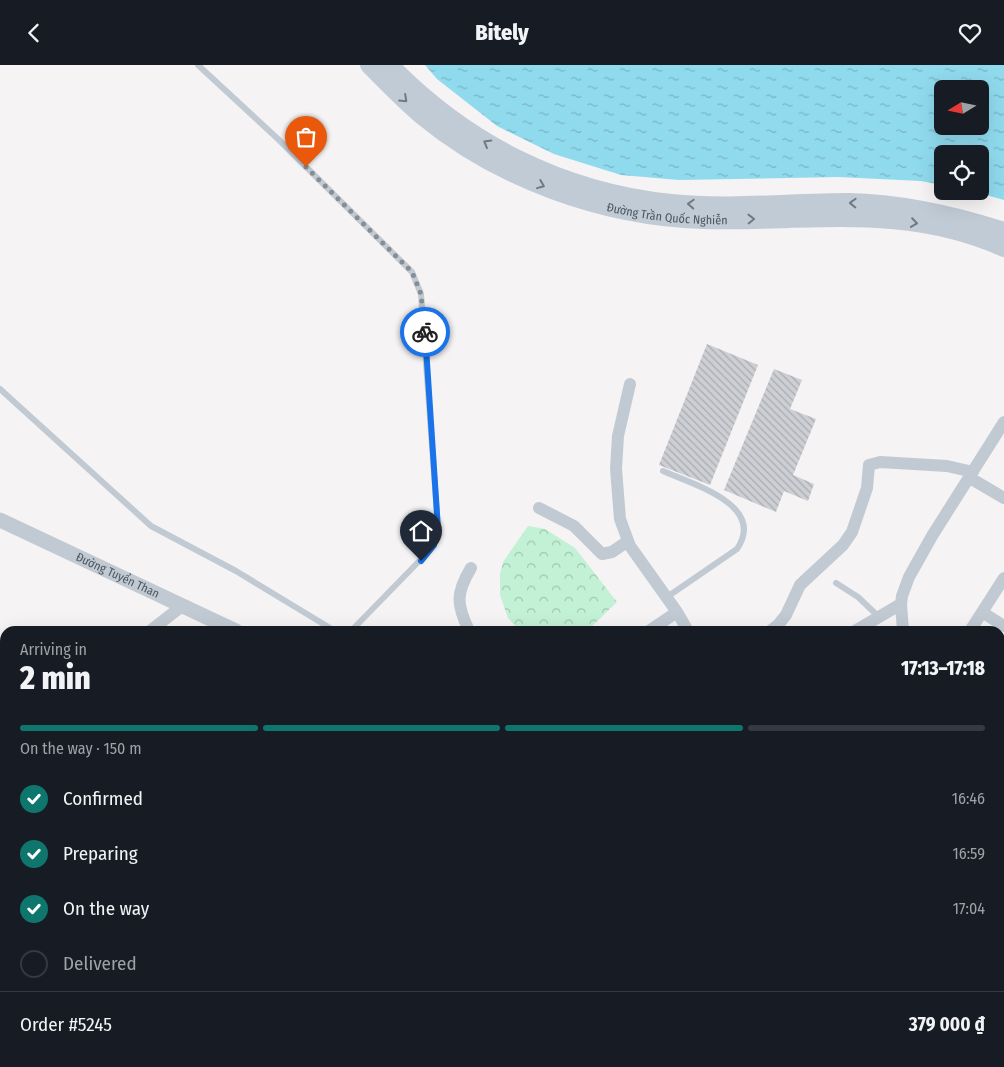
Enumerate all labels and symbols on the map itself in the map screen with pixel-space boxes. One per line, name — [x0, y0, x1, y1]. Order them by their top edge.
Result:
north arrow — [934, 80, 989, 135]
one-way arrow — [398, 93, 407, 102]
pin — [285, 116, 327, 167]
one-way arrow — [483, 139, 492, 149]
one-way arrow — [536, 178, 545, 189]
one-way arrow — [849, 198, 857, 208]
one-way arrow — [687, 199, 695, 210]
street label: Đường Trần Quốc Nghiễn — [605, 200, 728, 227]
one-way arrow — [748, 214, 756, 224]
one-way arrow — [909, 217, 918, 227]
courier — [400, 307, 450, 357]
pin — [400, 510, 442, 561]
street label: Đường Tuyển Than — [74, 550, 162, 601]

